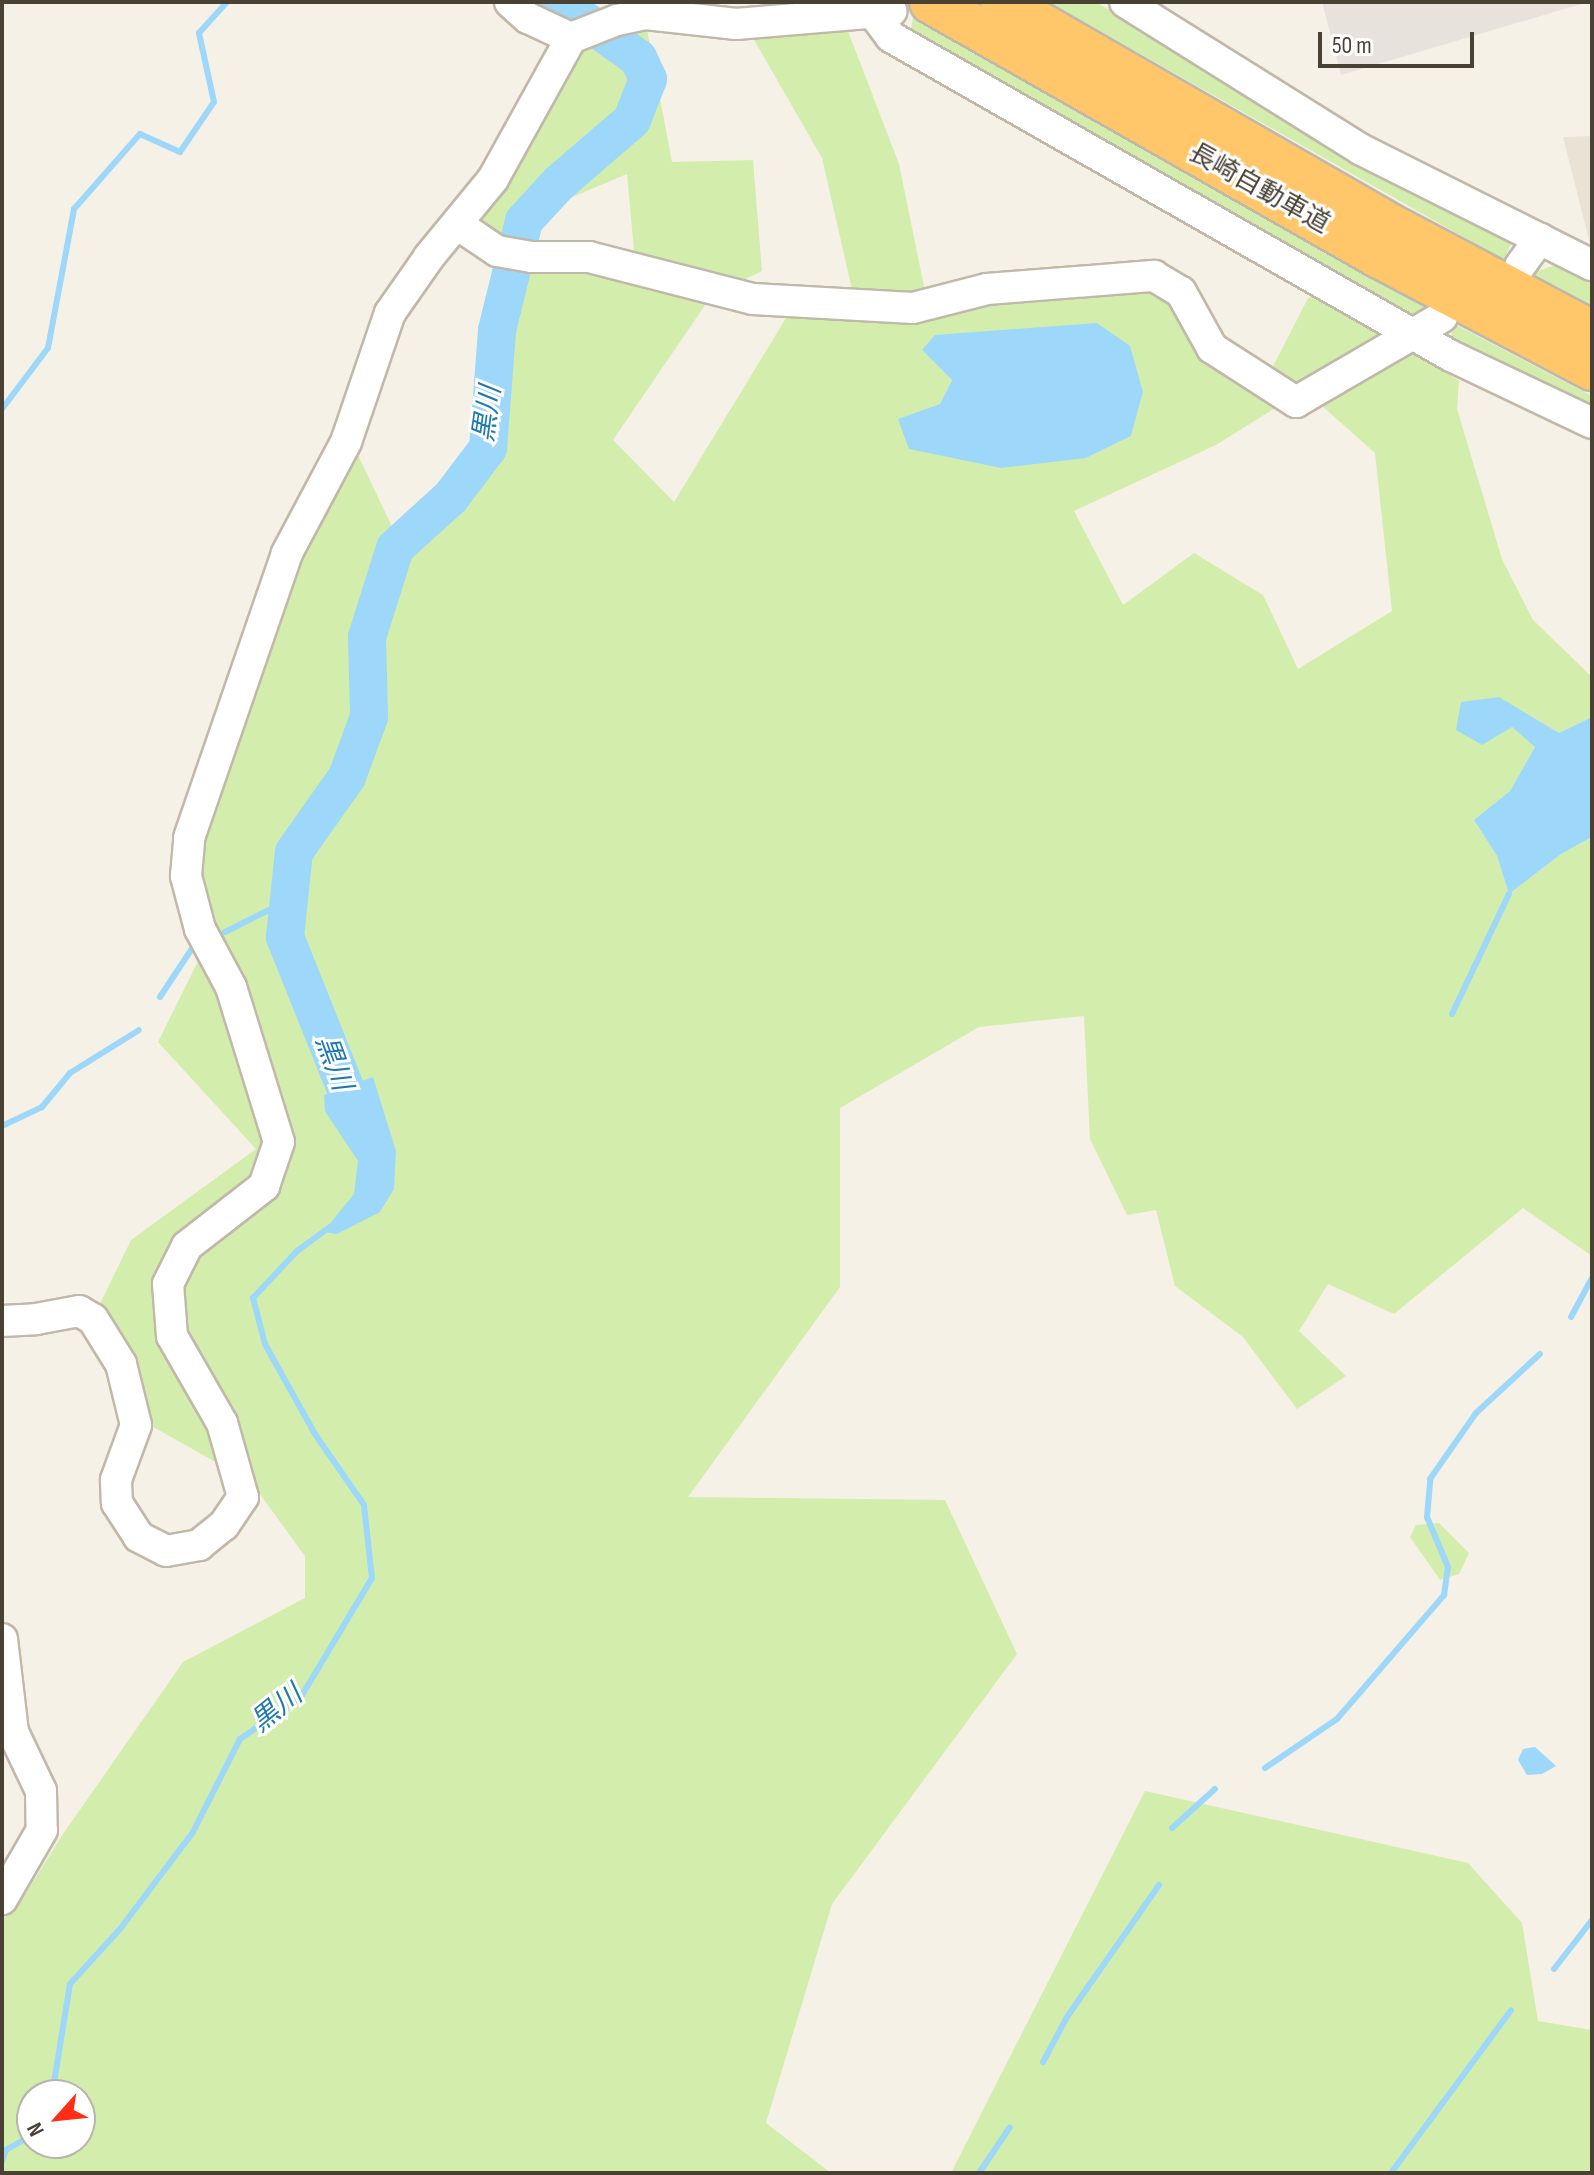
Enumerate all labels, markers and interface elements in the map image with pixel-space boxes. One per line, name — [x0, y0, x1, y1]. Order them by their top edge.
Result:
scale bar — [1322, 16, 1478, 66]
text: 50 m — [1332, 31, 1372, 60]
street label: 長崎自動車道 — [1183, 138, 1335, 240]
water label: 黒川 — [467, 384, 509, 444]
water label: 黒川 — [308, 1031, 358, 1095]
water label: 黒川 — [245, 1678, 309, 1740]
north arrow — [16, 2079, 96, 2159]
text: N — [21, 2118, 51, 2141]

